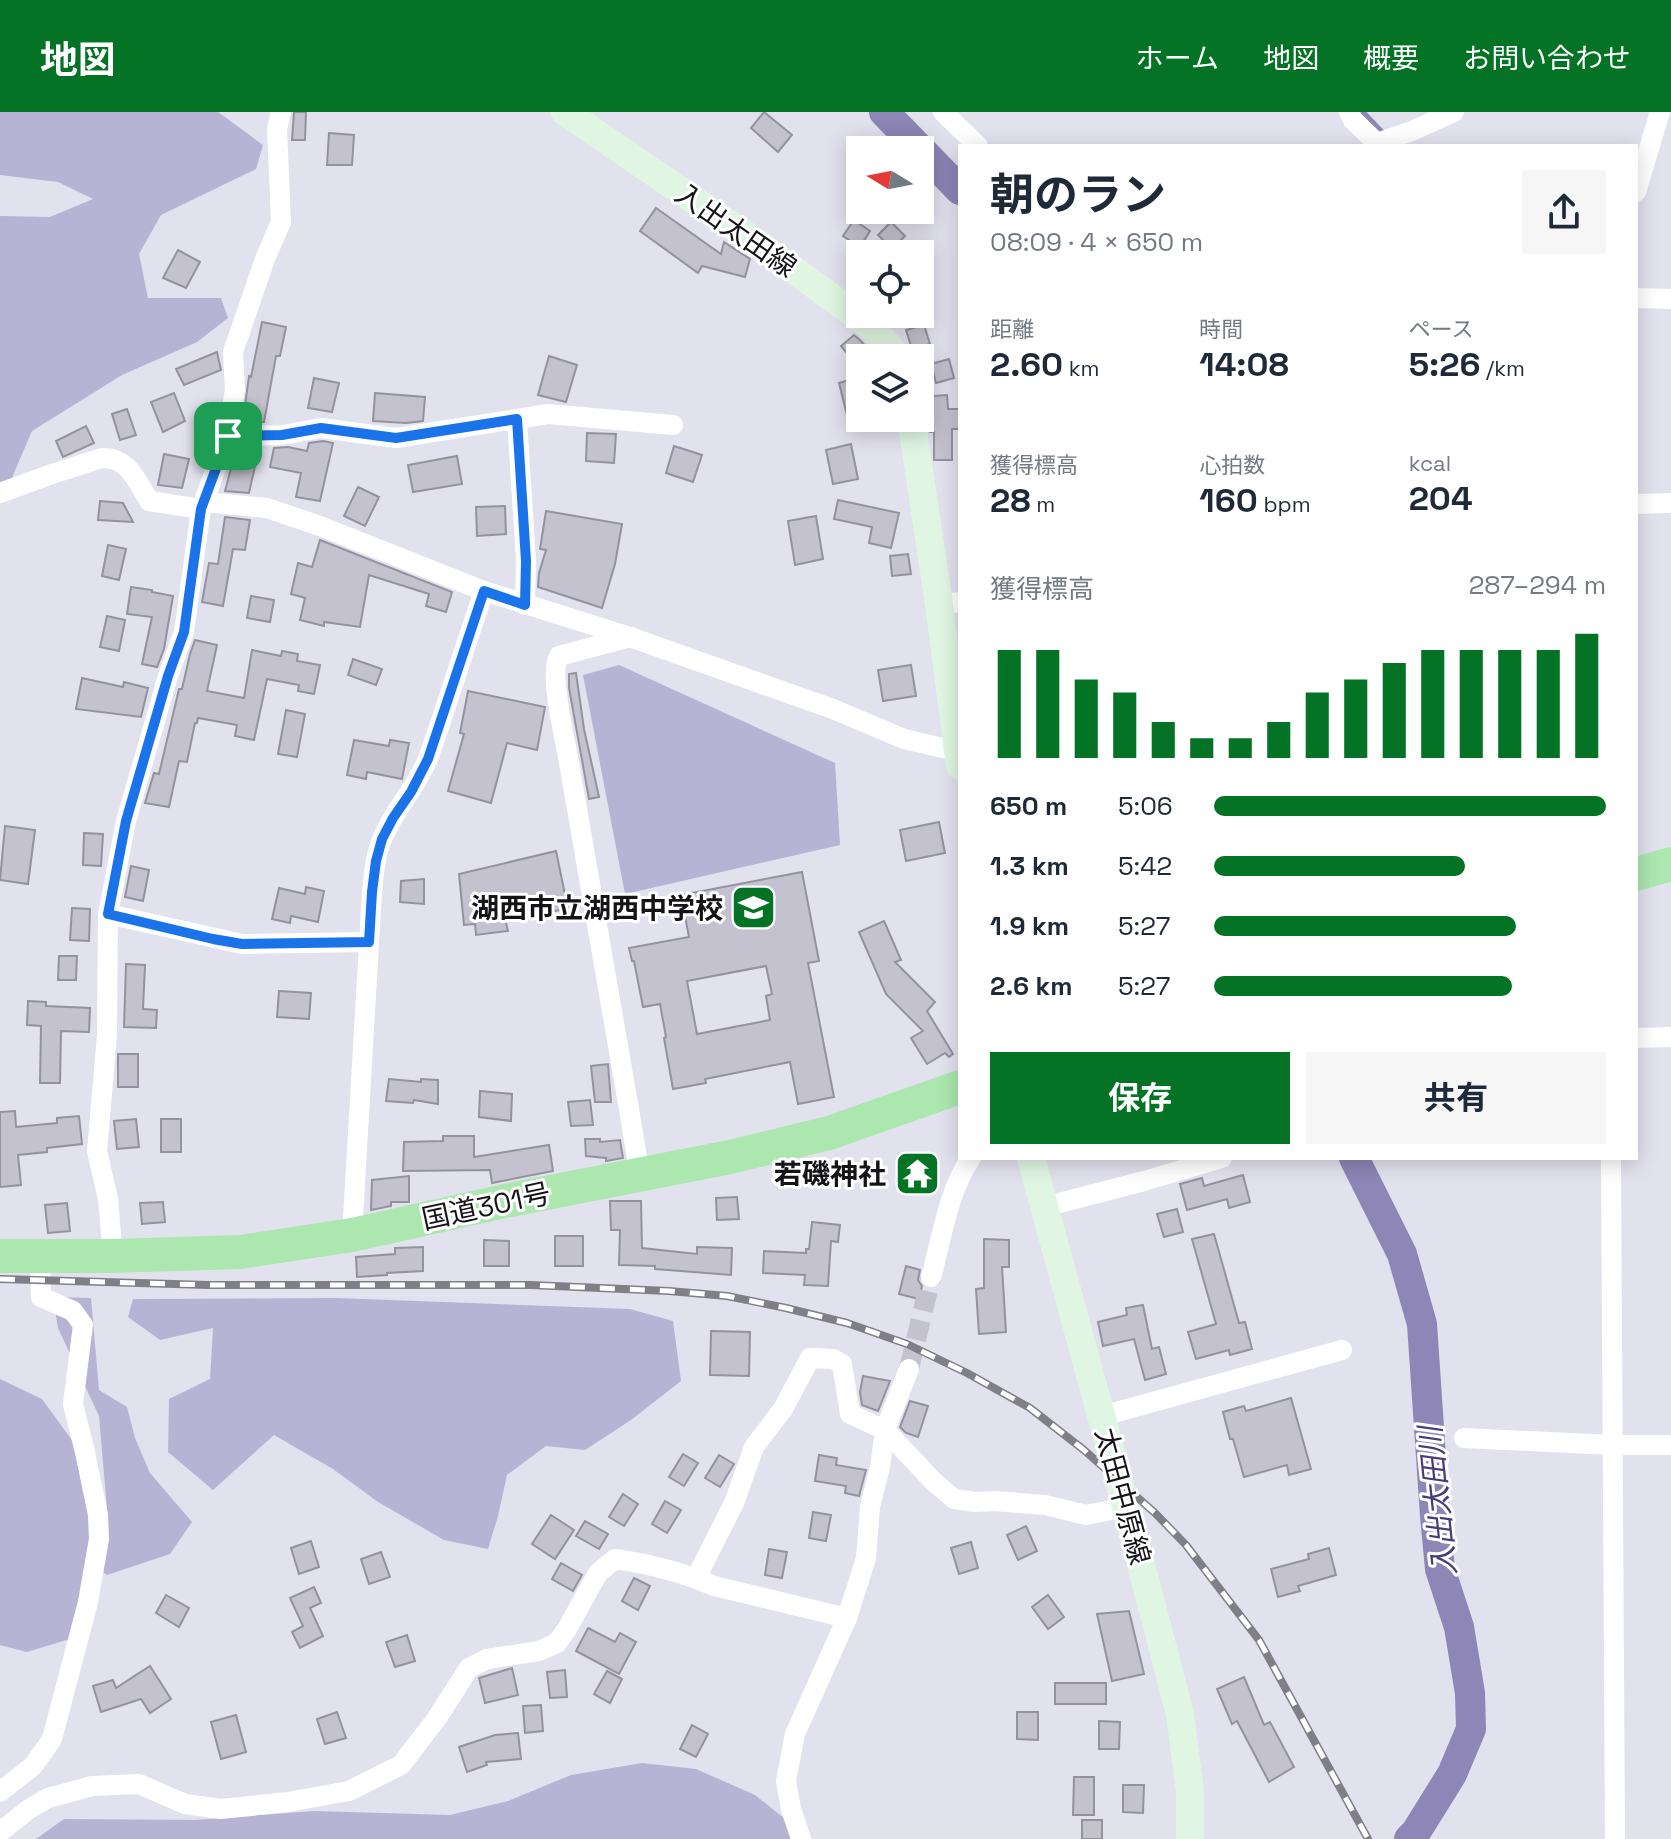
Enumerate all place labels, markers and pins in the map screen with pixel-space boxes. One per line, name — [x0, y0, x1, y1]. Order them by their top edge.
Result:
pin — [194, 402, 262, 470]
school or university icon: 湖西市立湖西中学校 — [730, 884, 778, 932]
place label: 湖西市立湖西中学校 — [471, 890, 723, 926]
temple icon: 若磯神社 — [893, 1150, 941, 1198]
place label: 若磯神社 — [774, 1156, 886, 1192]

